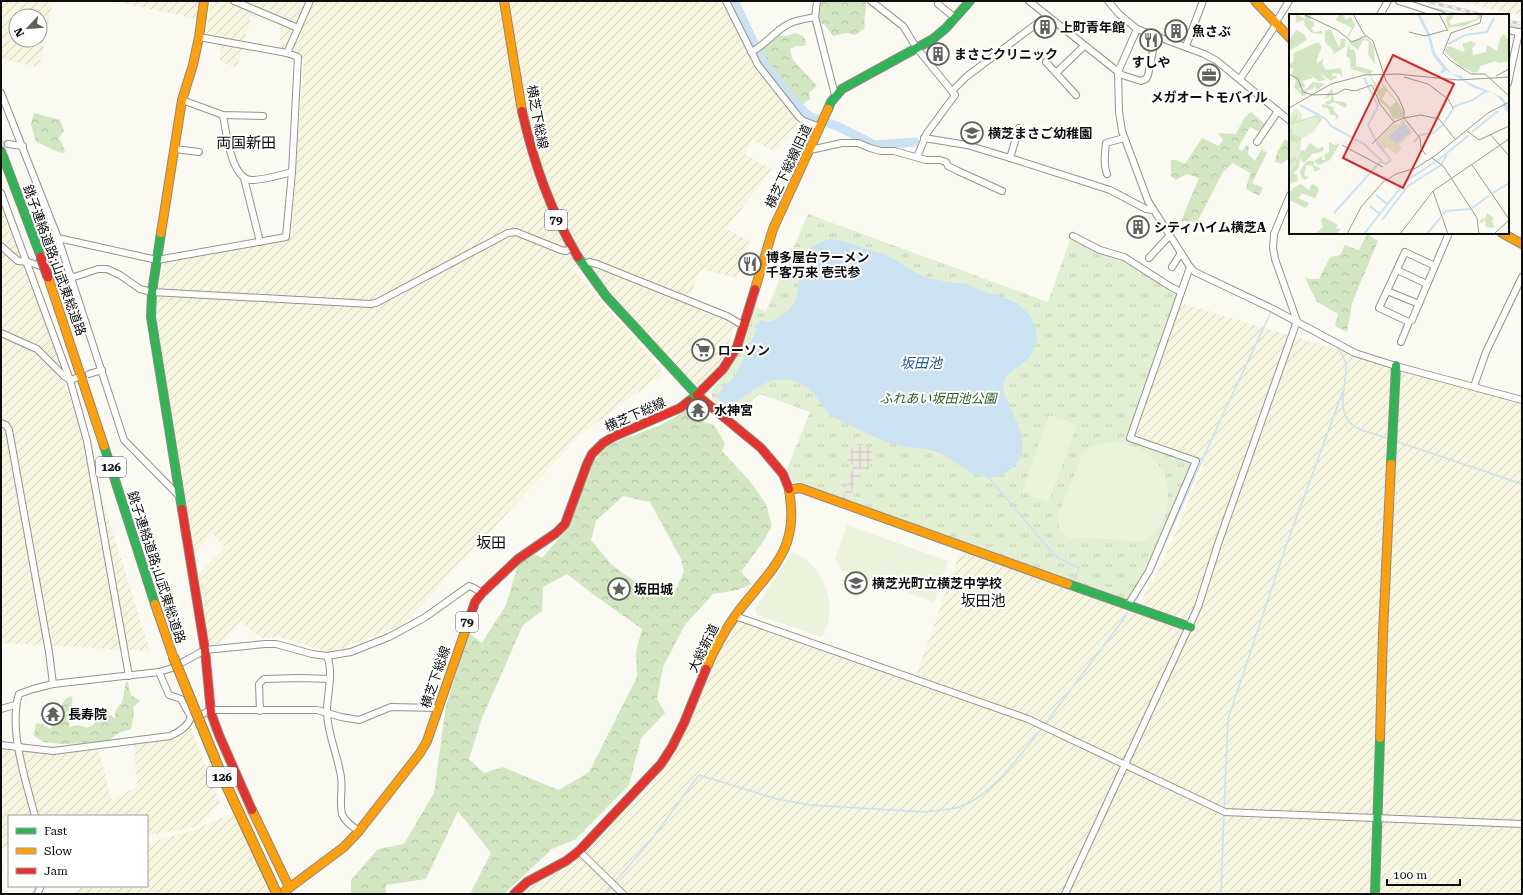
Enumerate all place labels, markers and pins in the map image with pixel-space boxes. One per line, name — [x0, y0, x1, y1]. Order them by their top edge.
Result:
building icon: 上町青年館 — [1032, 14, 1058, 40]
building icon: 魚さぶ — [1163, 18, 1189, 44]
place label: 上町青年館 — [1060, 20, 1125, 35]
place label: 魚さぶ — [1192, 24, 1231, 39]
restaurant icon: すしや — [1138, 27, 1164, 53]
building icon: まさごクリニック — [925, 41, 951, 67]
place label: まさごクリニック — [954, 47, 1058, 62]
place label: すしや — [1132, 55, 1170, 70]
office icon: メガオートモバイル — [1196, 62, 1222, 88]
place label: メガオートモバイル — [1150, 90, 1268, 105]
school or university icon: 横芝まさご幼稚園 — [959, 120, 985, 146]
place label: 横芝まさご幼稚園 — [988, 126, 1092, 141]
building icon: シティハイム横芝A — [1125, 214, 1151, 240]
place label: シティハイム横芝A — [1154, 220, 1267, 235]
place label: 博多屋台ラーメン 千客万来 壱弐参 — [766, 250, 869, 280]
restaurant icon: 博多屋台ラーメン 千客万来 壱弐参 — [737, 251, 763, 277]
supermarket icon: ローソン — [690, 337, 716, 363]
place label: ローソン — [718, 343, 770, 358]
temple icon: 水神宮 — [685, 397, 711, 423]
place label: 水神宮 — [714, 403, 753, 418]
school or university icon: 横芝光町立横芝中学校 — [843, 570, 869, 596]
place icon: 坂田城 — [606, 576, 632, 602]
place label: 横芝光町立横芝中学校 — [872, 576, 1002, 591]
place label: 坂田城 — [634, 582, 673, 597]
temple icon: 長寿院 — [40, 701, 66, 727]
place label: 長寿院 — [68, 707, 107, 722]

